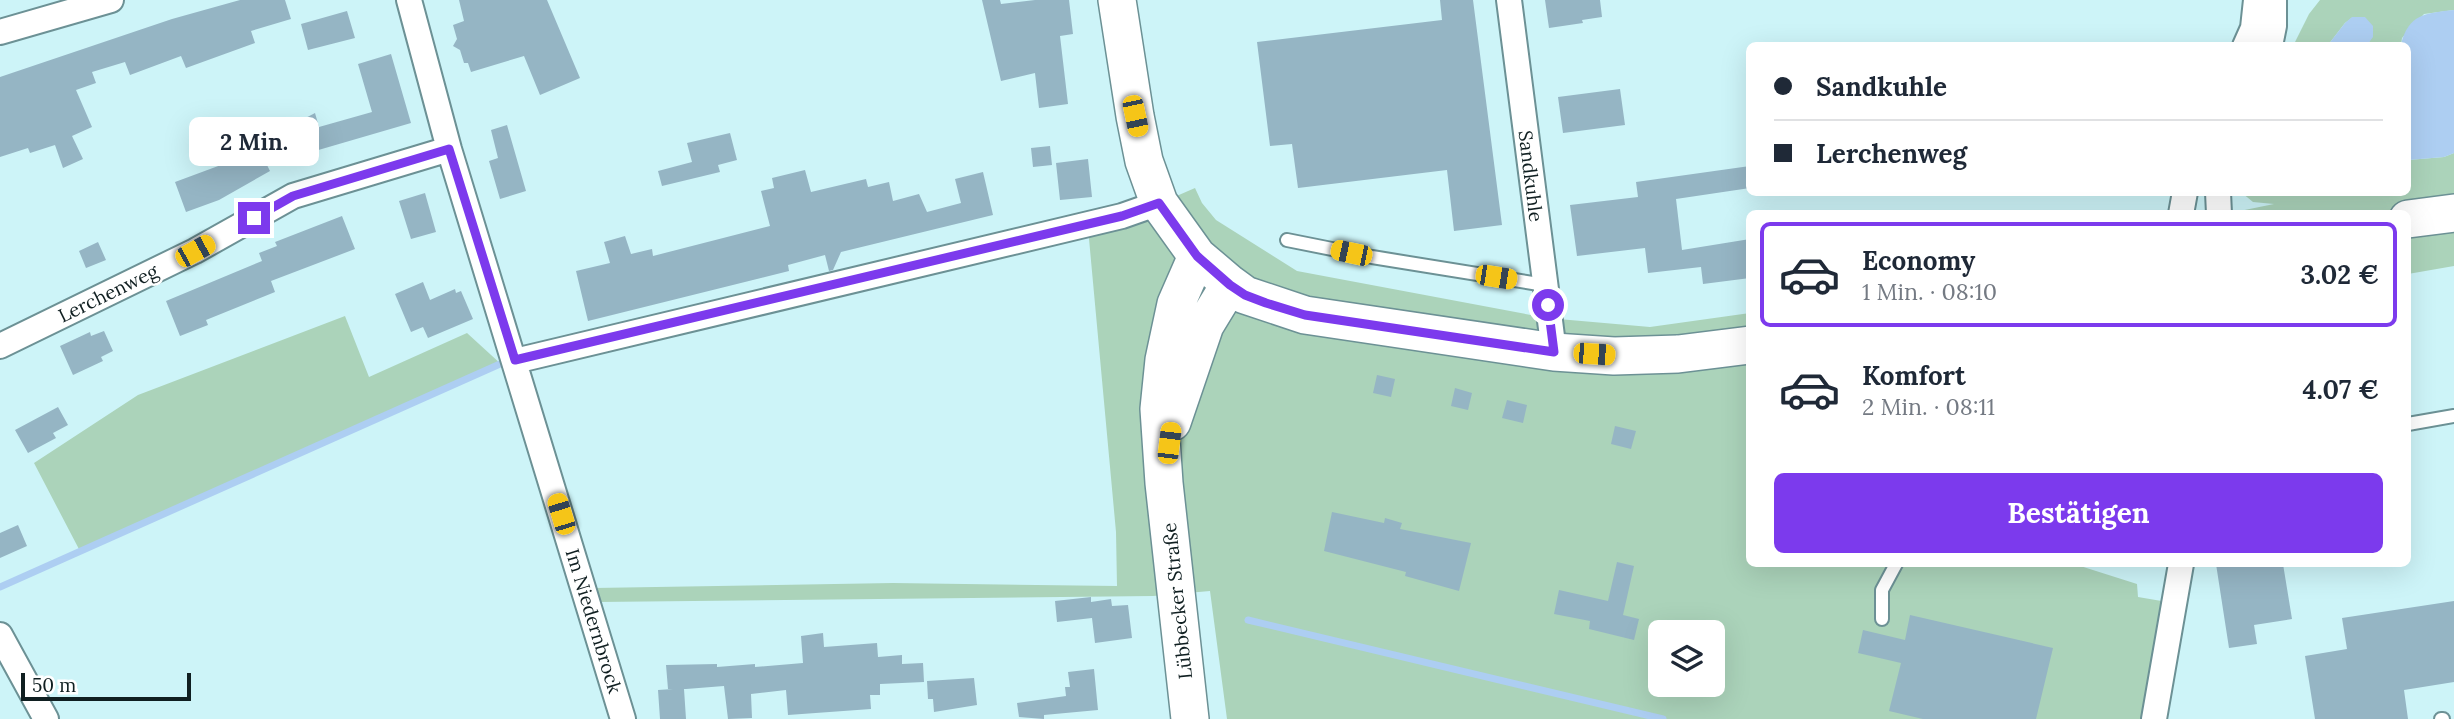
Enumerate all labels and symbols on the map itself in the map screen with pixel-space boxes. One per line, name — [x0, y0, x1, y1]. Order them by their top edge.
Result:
car — [1121, 93, 1150, 139]
callout: 2 Min. — [189, 116, 319, 166]
street label: Sandkuhle — [1513, 129, 1549, 223]
route end — [238, 202, 270, 234]
car — [172, 232, 219, 270]
car — [1329, 238, 1374, 268]
street label: Lerchenweg — [54, 258, 162, 327]
car — [1474, 263, 1519, 291]
route start — [1532, 289, 1564, 321]
car — [1573, 342, 1616, 366]
car — [1157, 421, 1182, 465]
car — [545, 491, 578, 537]
street label: Lübbecker Straße — [1157, 521, 1197, 681]
street label: Im Niedernbrock — [561, 546, 628, 697]
scale bar — [21, 670, 191, 702]

